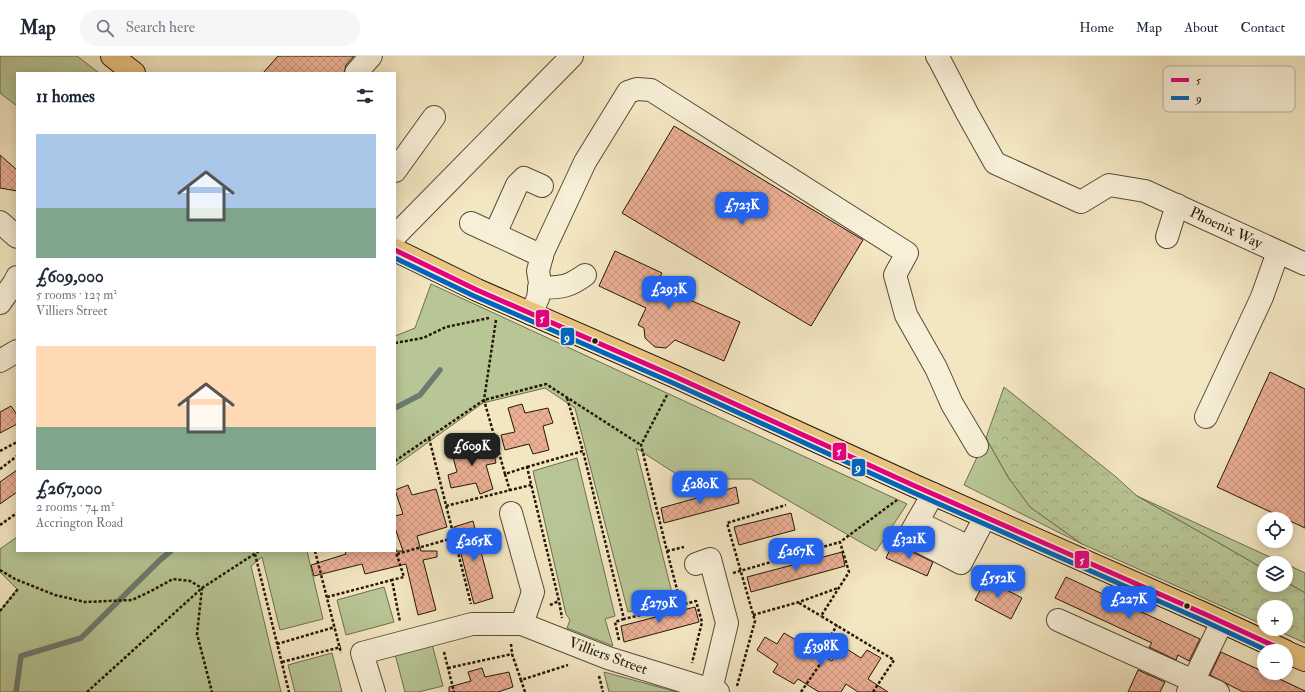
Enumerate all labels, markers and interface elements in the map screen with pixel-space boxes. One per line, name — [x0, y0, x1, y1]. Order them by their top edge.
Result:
search box — [80, 10, 360, 46]
text: Map — [20, 16, 56, 40]
icon: search — [94, 17, 116, 39]
text: Search here — [126, 18, 195, 37]
text: Home — [1079, 19, 1114, 36]
text: Map — [1136, 19, 1162, 36]
text: About — [1184, 19, 1218, 36]
text: Contact — [1240, 19, 1285, 36]
legend — [1163, 66, 1295, 112]
text: 5 — [1196, 74, 1201, 87]
icon: filters — [354, 85, 376, 107]
text: 11 homes — [36, 86, 95, 107]
text: 9 — [1195, 92, 1202, 105]
icon: home — [170, 160, 242, 232]
pin: £723K — [714, 192, 770, 226]
text: £723K — [724, 197, 760, 213]
street label: Phoenix Way — [1187, 203, 1266, 253]
text: £609,000 — [36, 266, 104, 287]
pin: £293K — [641, 276, 697, 310]
text: £293K — [651, 281, 687, 297]
text: 5 rooms · 123 m² — [36, 287, 117, 303]
text: Villiers Street — [36, 303, 107, 319]
line badge: 5 — [535, 309, 550, 328]
text: 5 — [540, 312, 545, 325]
line badge: 9 — [560, 327, 575, 346]
text: 9 — [563, 331, 570, 344]
unlabelled marker — [590, 336, 600, 346]
icon: home — [170, 372, 242, 444]
pin: £609K — [444, 433, 500, 467]
text: £609K — [453, 438, 491, 454]
line badge: 5 — [832, 442, 847, 461]
text: 5 — [837, 445, 842, 458]
line badge: 9 — [851, 458, 866, 477]
text: 9 — [854, 461, 861, 474]
pin: £280K — [672, 471, 728, 505]
text: £280K — [681, 476, 719, 492]
text: £267,000 — [36, 478, 102, 499]
text: 2 rooms · 74 m² — [36, 499, 114, 515]
map controls — [1257, 512, 1293, 680]
button: locate — [1257, 512, 1293, 548]
text: Accrington Road — [36, 515, 123, 531]
pin: £321K — [881, 526, 937, 560]
pin: £265K — [446, 528, 502, 562]
text: £321K — [892, 531, 926, 547]
text: £265K — [456, 533, 492, 549]
pin: £267K — [768, 538, 824, 572]
text: £267K — [778, 543, 814, 559]
line badge: 5 — [1074, 550, 1090, 569]
text: 5 — [1080, 554, 1085, 567]
button: layers — [1257, 556, 1293, 592]
pin: £552K — [970, 565, 1026, 599]
text: £552K — [980, 570, 1016, 586]
pin: £227K — [1101, 586, 1157, 620]
pin: £279K — [631, 590, 687, 624]
text: £227K — [1111, 591, 1147, 607]
text: £279K — [640, 595, 678, 611]
button: + — [1257, 600, 1293, 636]
unlabelled marker — [1182, 601, 1192, 611]
street label: Villiers Street — [566, 633, 650, 679]
pin: £398K — [793, 633, 849, 667]
text: £398K — [803, 638, 839, 654]
button: − — [1257, 644, 1293, 680]

